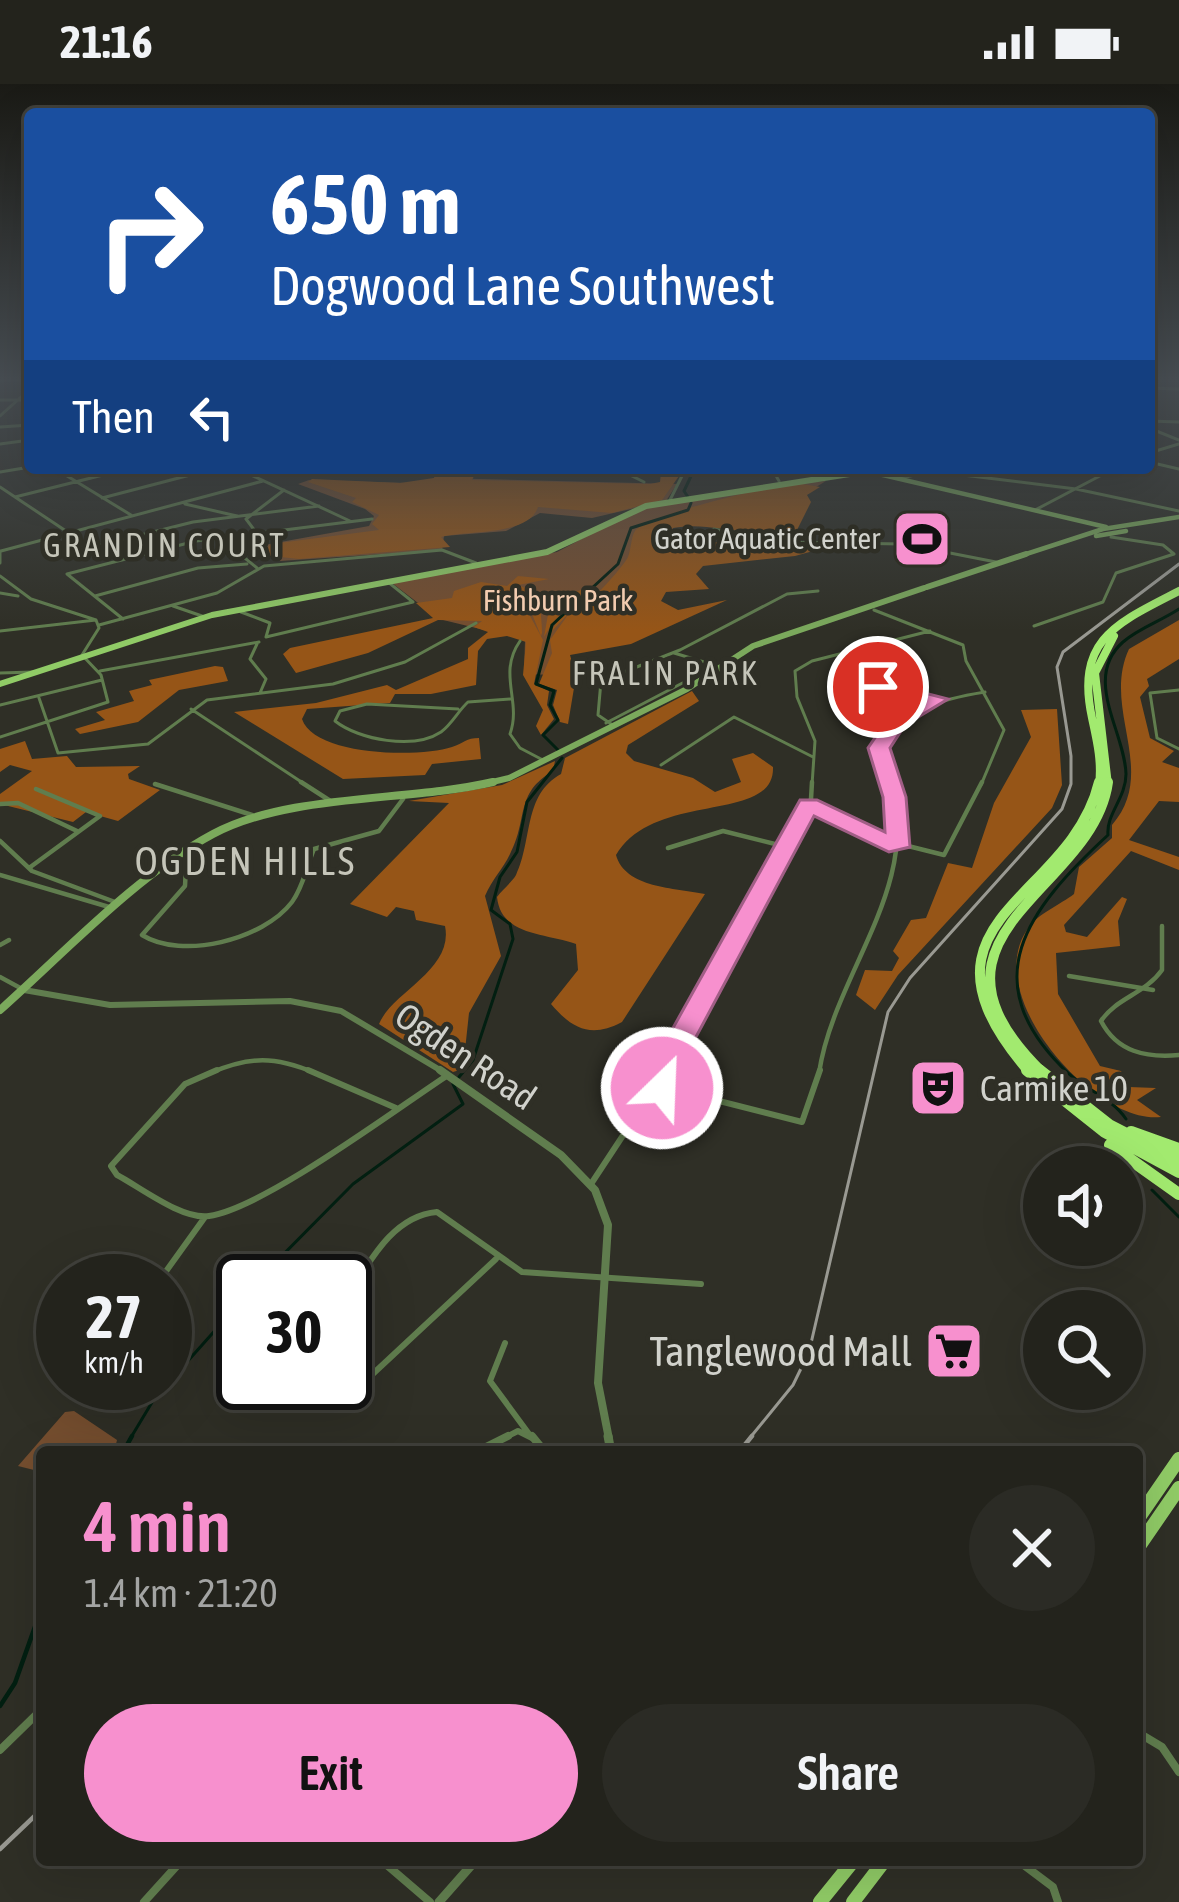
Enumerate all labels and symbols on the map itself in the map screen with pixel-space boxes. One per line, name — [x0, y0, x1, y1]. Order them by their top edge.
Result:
sports icon: Gator Aquatic Center — [891, 508, 953, 570]
place label: Gator Aquatic Center — [654, 521, 881, 555]
district label: GRANDIN COURT — [43, 526, 287, 564]
park label: Fishburn Park — [483, 583, 633, 617]
pin — [827, 636, 929, 738]
district label: FRALIN PARK — [572, 654, 760, 692]
district label: OGDEN HILLS — [135, 839, 357, 883]
street label: Ogden Road — [388, 994, 544, 1118]
position arrow — [599, 1025, 725, 1151]
theatre icon: Carmike 10 — [907, 1057, 969, 1119]
place label: Carmike 10 — [980, 1067, 1128, 1109]
speed limit sign: 30 — [216, 1254, 372, 1410]
supermarket icon: Tanglewood Mall — [923, 1320, 985, 1382]
place label: Tanglewood Mall — [649, 1327, 912, 1375]

